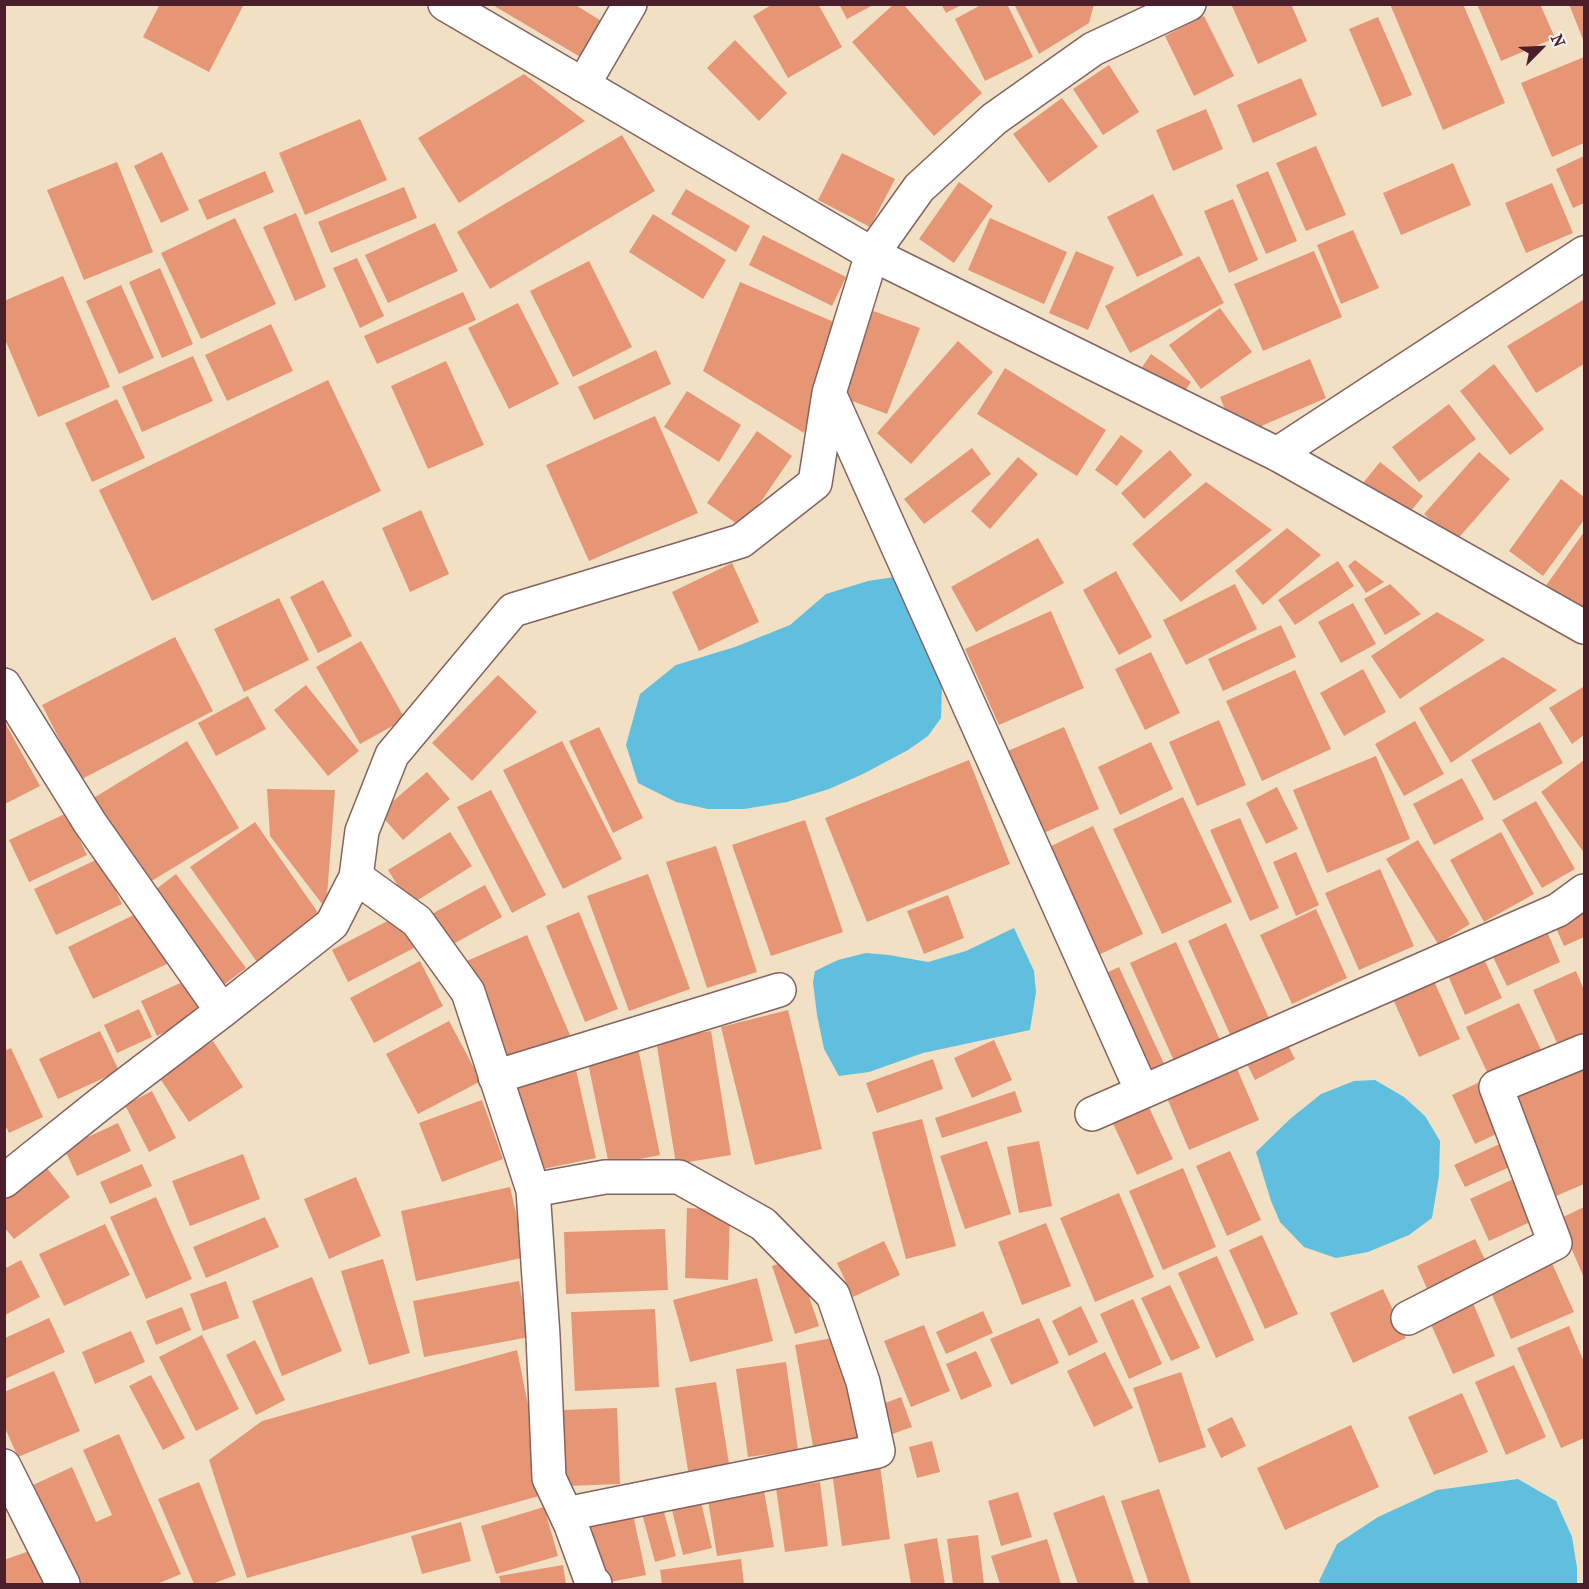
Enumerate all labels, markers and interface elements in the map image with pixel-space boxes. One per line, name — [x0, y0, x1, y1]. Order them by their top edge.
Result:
north arrow — [1511, 18, 1571, 78]
text: N — [1547, 31, 1569, 50]

